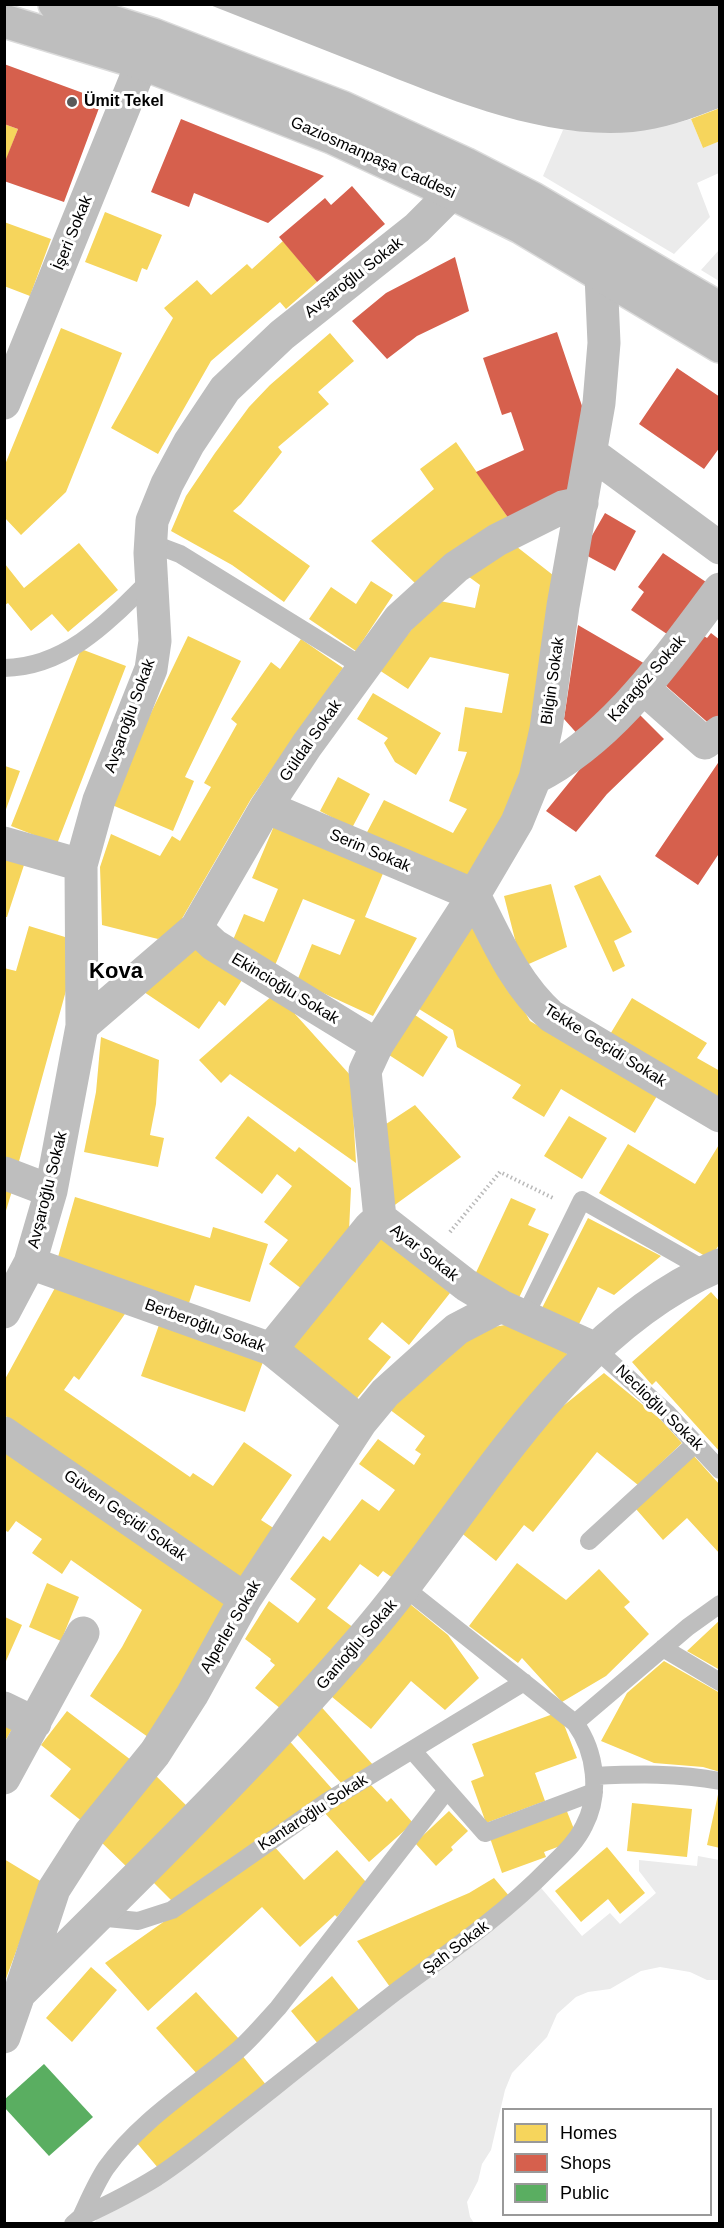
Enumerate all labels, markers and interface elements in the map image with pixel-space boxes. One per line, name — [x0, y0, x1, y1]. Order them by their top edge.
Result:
place label: Ümit Tekel — [84, 92, 164, 112]
marker: Ümit Tekel — [65, 95, 79, 109]
street label: Gaziosmanpaşa Caddesi — [287, 113, 459, 203]
street label: İşeri Sokak — [49, 193, 97, 273]
street label: Avşaroğlu Sokak — [301, 234, 407, 322]
street label: Karagöz Sokak — [604, 632, 690, 726]
street label: Bilgin Sokak — [537, 636, 569, 726]
street label: Avşaroğlu Sokak — [100, 656, 160, 776]
street label: Güldal Sokak — [276, 697, 346, 785]
street label: Serin Sokak — [327, 825, 413, 877]
street label: Ekincioğlu Sokak — [228, 949, 342, 1029]
district label: Kova — [89, 959, 143, 985]
street label: Tekke Geçidi Sokak — [540, 1001, 670, 1091]
street label: Avşaroğlu Sokak — [24, 1130, 72, 1250]
street label: Ayar Sokak — [386, 1220, 462, 1286]
street label: Berberoğlu Sokak — [142, 1295, 268, 1357]
street label: Neclioğlu Sokak — [611, 1361, 707, 1455]
street label: Güven Geçidi Sokak — [60, 1466, 190, 1566]
street label: Alperler Sokak — [197, 1577, 265, 1677]
street label: Ganioğlu Sokak — [313, 1596, 401, 1694]
street label: Kantaroğlu Sokak — [255, 1771, 371, 1855]
street label: Şah Sokak — [419, 1917, 493, 1979]
legend — [502, 2108, 712, 2216]
text: Homes — [560, 2123, 617, 2143]
text: Shops — [560, 2153, 611, 2173]
text: Public — [560, 2183, 609, 2203]

